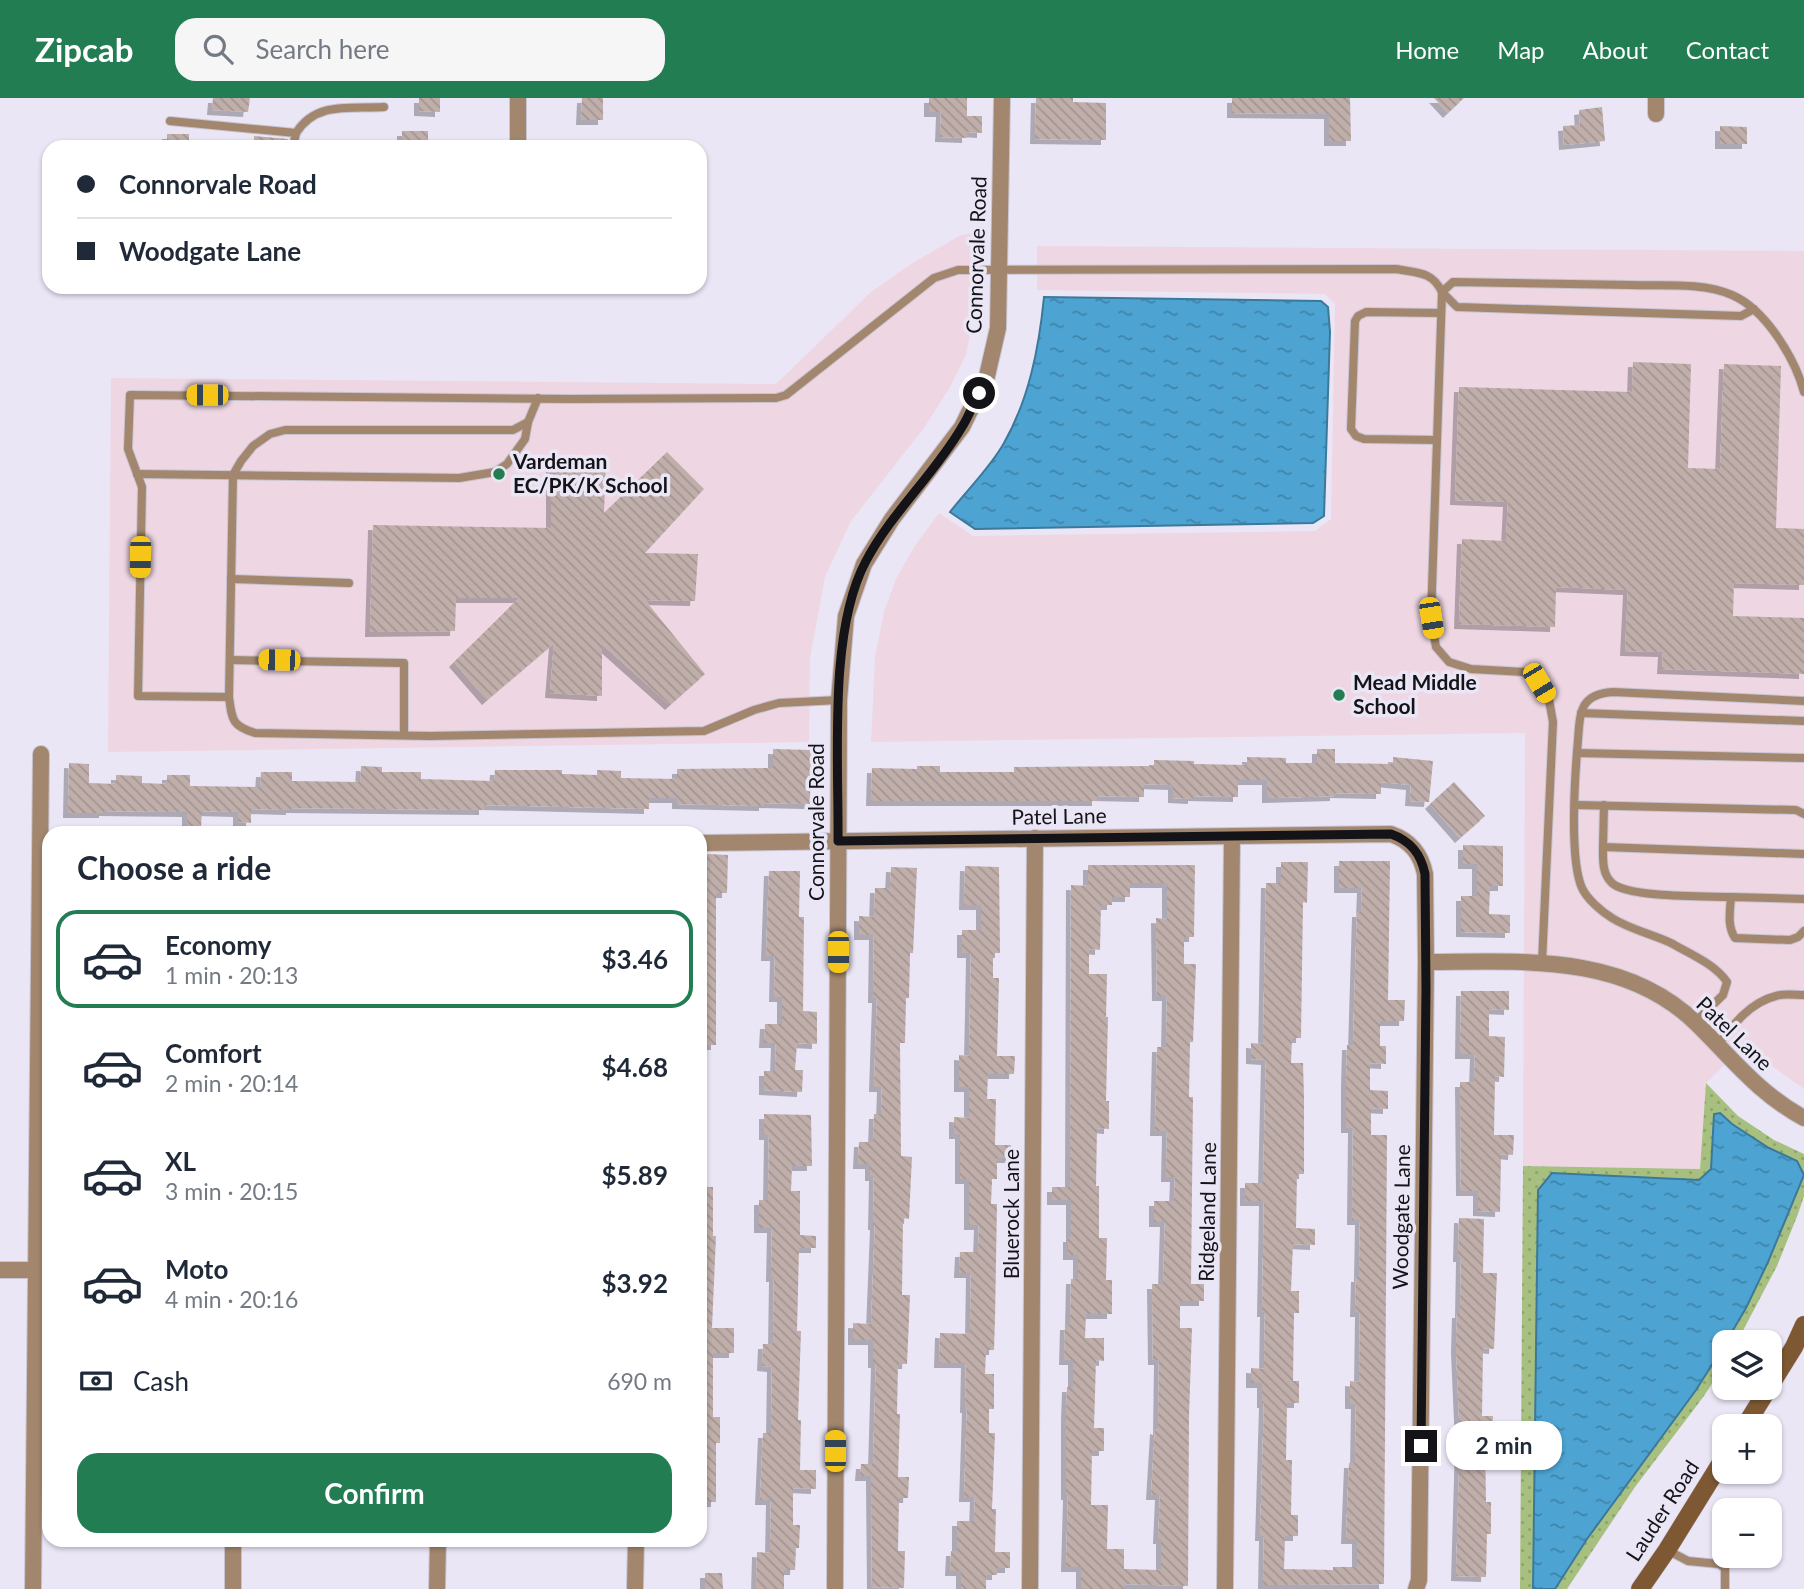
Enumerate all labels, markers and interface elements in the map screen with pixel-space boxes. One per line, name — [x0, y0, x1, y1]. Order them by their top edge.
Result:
search box — [175, 18, 665, 81]
text: Zipcab — [35, 29, 133, 69]
icon: search — [199, 30, 237, 68]
text: Search here — [255, 33, 390, 65]
text: Home — [1395, 35, 1459, 64]
text: Map — [1497, 35, 1545, 64]
text: About — [1583, 35, 1648, 64]
text: Contact — [1686, 35, 1769, 64]
text: Connorvale Road — [119, 168, 317, 200]
street label: Connorvale Road — [960, 176, 991, 334]
text: Woodgate Lane — [119, 235, 301, 267]
route start — [963, 377, 995, 409]
car — [187, 385, 229, 406]
place label: Vardeman EC/PK/K School — [512, 448, 668, 497]
marker: Vardeman EC/PK/K School — [491, 466, 507, 482]
car — [130, 536, 151, 578]
car — [1418, 596, 1445, 640]
car — [258, 649, 301, 671]
car — [1520, 660, 1559, 706]
place label: Mead Middle School — [1353, 669, 1477, 718]
marker: Mead Middle School — [1331, 687, 1347, 703]
street label: Connorvale Road — [803, 743, 828, 901]
street label: Patel Lane — [1011, 802, 1107, 829]
text: Choose a ride — [77, 848, 271, 887]
icon: car — [81, 928, 144, 991]
text: Economy — [165, 929, 271, 961]
car — [828, 931, 849, 973]
text: $3.46 — [602, 943, 668, 975]
text: 1 min · 20:13 — [165, 961, 298, 989]
street label: Patel Lane — [1692, 991, 1778, 1075]
icon: car — [81, 1036, 144, 1099]
text: Comfort — [165, 1037, 262, 1069]
text: $4.68 — [602, 1051, 668, 1083]
text: 2 min · 20:14 — [165, 1069, 298, 1097]
street label: Ridgeland Lane — [1193, 1142, 1220, 1282]
icon: car — [81, 1144, 144, 1207]
street label: Woodgate Lane — [1387, 1144, 1414, 1290]
text: XL — [165, 1145, 196, 1177]
street label: Bluerock Lane — [998, 1149, 1023, 1279]
text: $5.89 — [602, 1159, 668, 1191]
text: 3 min · 20:15 — [165, 1177, 298, 1205]
icon: car — [81, 1252, 144, 1315]
text: Moto — [165, 1253, 228, 1285]
text: $3.92 — [602, 1267, 668, 1299]
text: 4 min · 20:16 — [165, 1285, 298, 1313]
map controls — [1712, 1330, 1782, 1568]
button: layers — [1712, 1330, 1782, 1400]
icon: cash — [77, 1362, 115, 1400]
text: Cash — [133, 1365, 189, 1397]
text: 690 m — [607, 1367, 672, 1395]
button: + — [1712, 1414, 1782, 1484]
callout: 2 min — [1446, 1422, 1561, 1470]
car — [825, 1430, 846, 1472]
route end — [1405, 1430, 1437, 1462]
text: 2 min — [1475, 1431, 1533, 1459]
button: Confirm — [77, 1453, 672, 1533]
street label: Lauder Road — [1620, 1455, 1704, 1565]
button: − — [1712, 1498, 1782, 1568]

